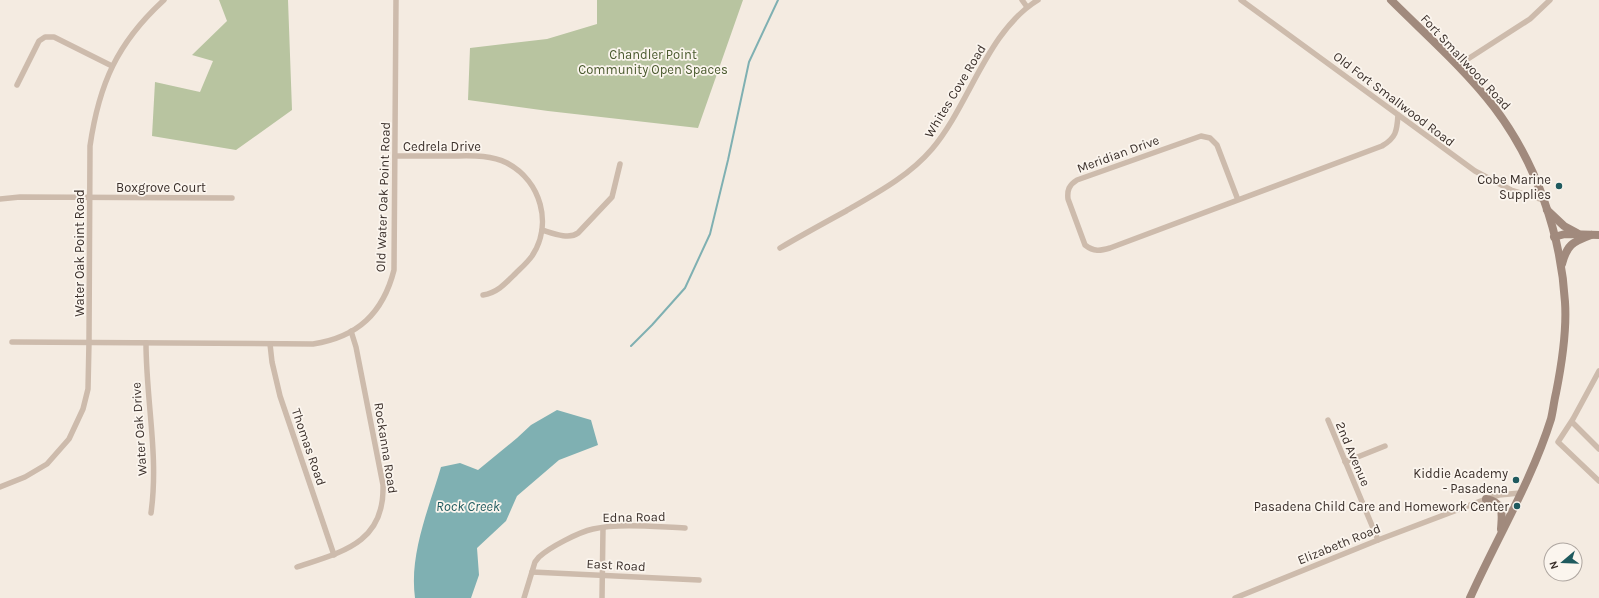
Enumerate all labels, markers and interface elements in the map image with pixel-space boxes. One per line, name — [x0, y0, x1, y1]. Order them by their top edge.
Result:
street label: Fort Smallwood Road — [1418, 11, 1514, 113]
street label: Whites Cove Road — [921, 42, 989, 140]
park label: Chandler Point Community Open Spaces — [578, 47, 728, 77]
street label: Old Fort Smallwood Road — [1330, 49, 1458, 149]
street label: Old Water Oak Point Road — [373, 122, 393, 272]
street label: Meridian Drive — [1075, 132, 1161, 176]
street label: Cedrela Drive — [403, 139, 481, 154]
place label: Cobe Marine Supplies — [1477, 172, 1551, 202]
street label: Boxgrove Court — [116, 180, 206, 195]
marker: Cobe Marine Supplies — [1554, 181, 1564, 191]
street label: Water Oak Point Road — [72, 189, 87, 317]
street label: Water Oak Drive — [128, 381, 150, 476]
street label: Rockanna Road — [371, 401, 401, 495]
street label: Thomas Road — [289, 406, 329, 488]
street label: 2nd Avenue — [1333, 419, 1374, 489]
place label: Kiddie Academy - Pasadena — [1413, 466, 1508, 496]
marker: Kiddie Academy - Pasadena — [1511, 475, 1521, 485]
water label: Rock Creek — [436, 498, 501, 515]
place label: Pasadena Child Care and Homework Center — [1254, 499, 1509, 514]
marker: Pasadena Child Care and Homework Center — [1512, 501, 1522, 511]
street label: Edna Road — [602, 509, 666, 525]
street label: Elizabeth Road — [1295, 521, 1383, 567]
north arrow — [1543, 542, 1583, 582]
street label: East Road — [586, 556, 646, 574]
text: N — [1547, 559, 1561, 571]

